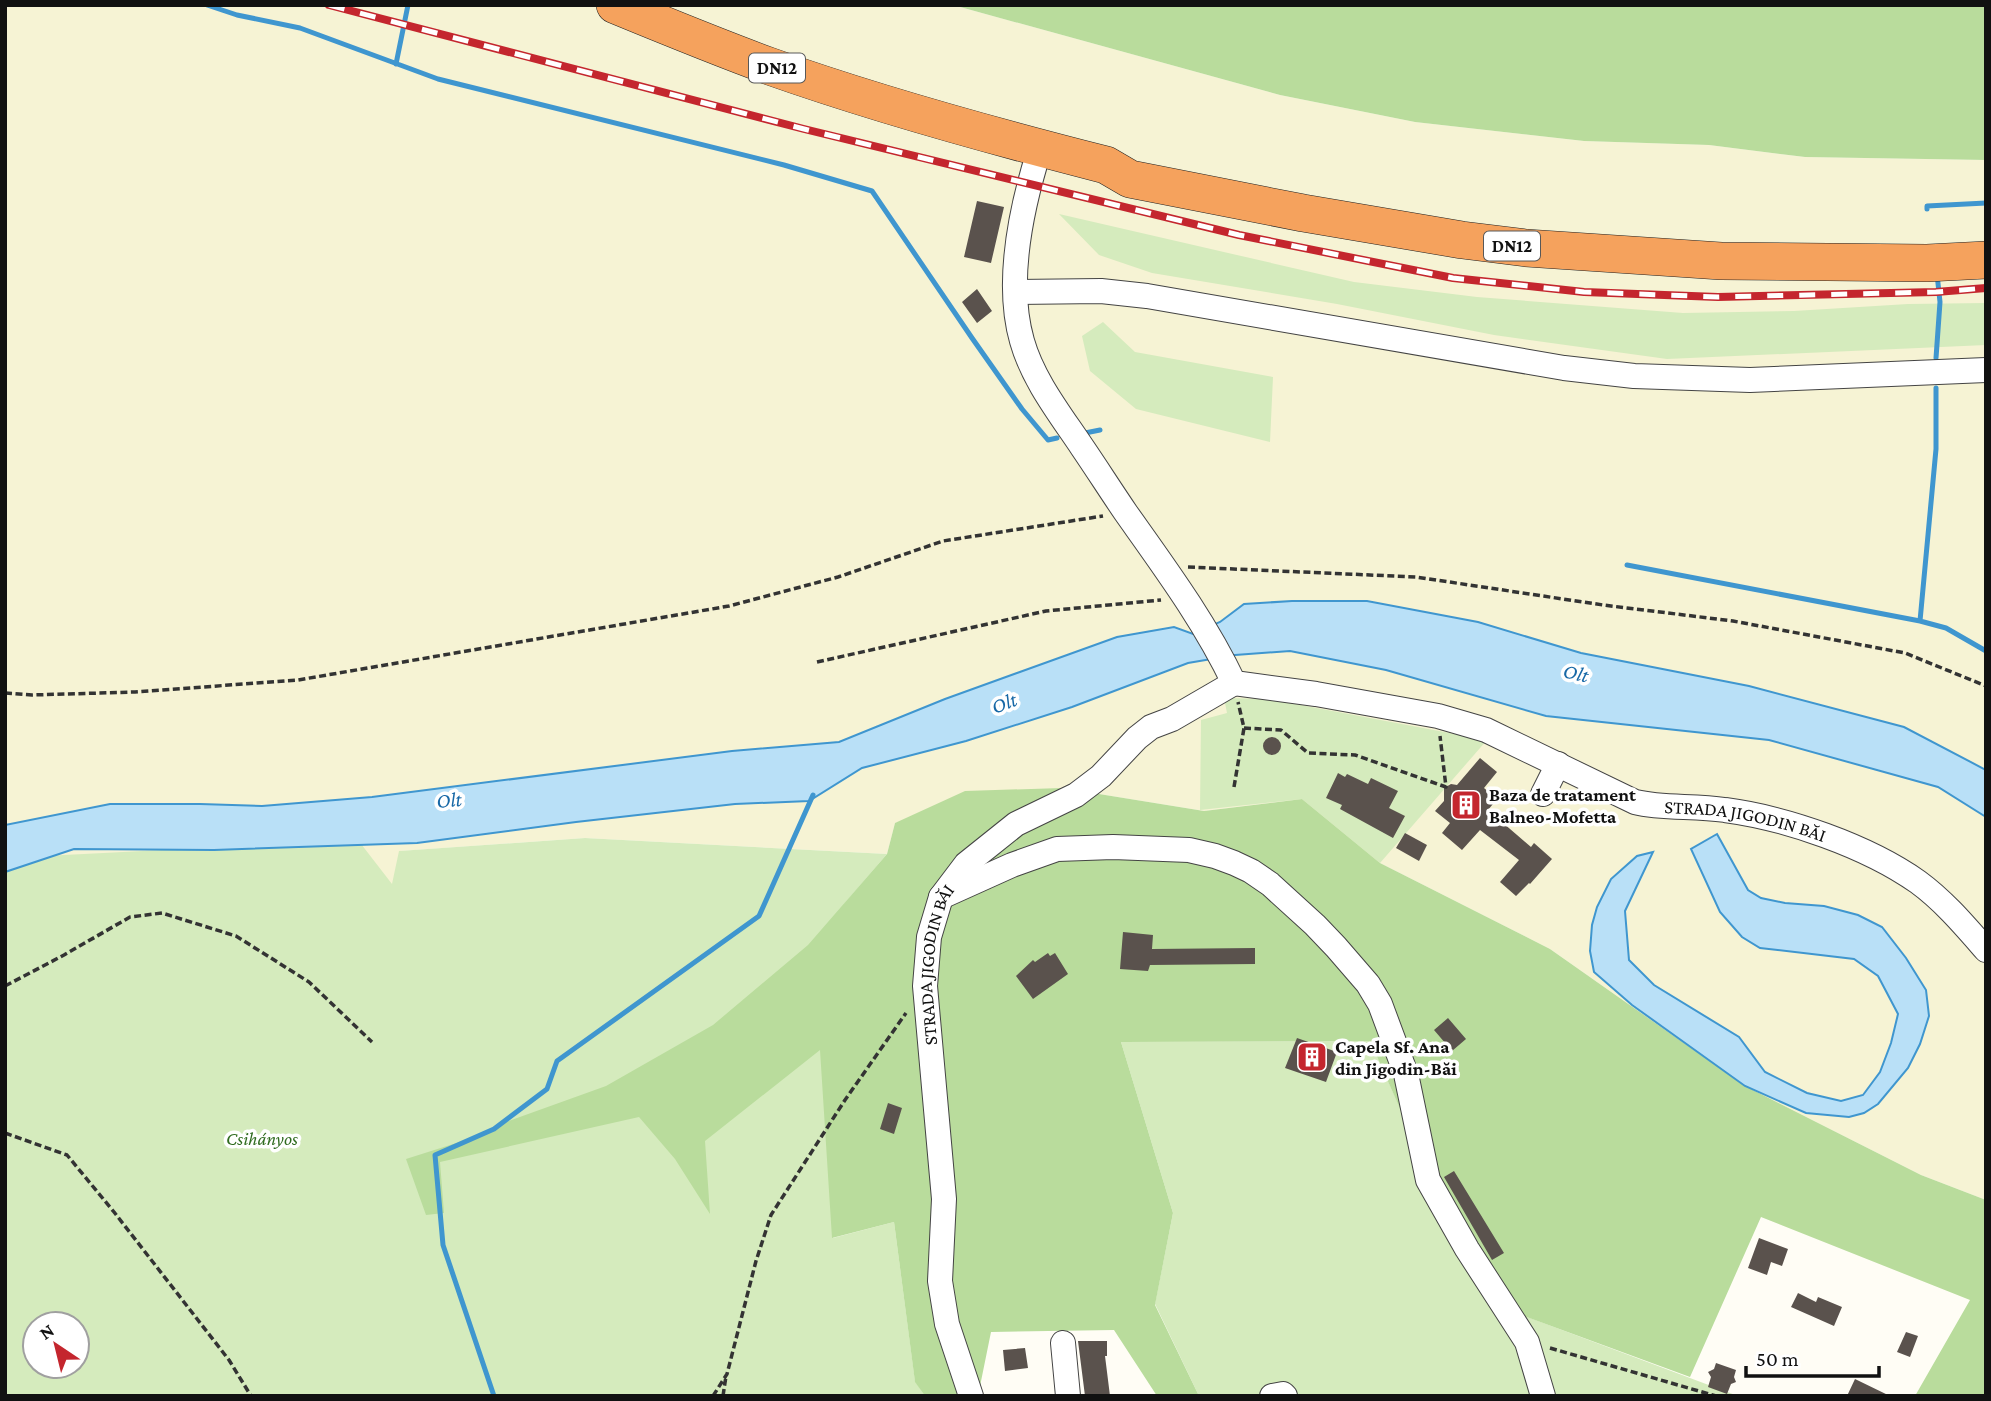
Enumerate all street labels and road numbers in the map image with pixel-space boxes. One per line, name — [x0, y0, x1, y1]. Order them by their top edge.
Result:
road number: DN12 — [749, 54, 805, 82]
road number: DN12 — [1484, 232, 1540, 260]
street label: STRADA JIGODIN BĂI — [1664, 796, 1829, 846]
street label: STRADA JIGODIN BĂI — [915, 880, 958, 1046]

